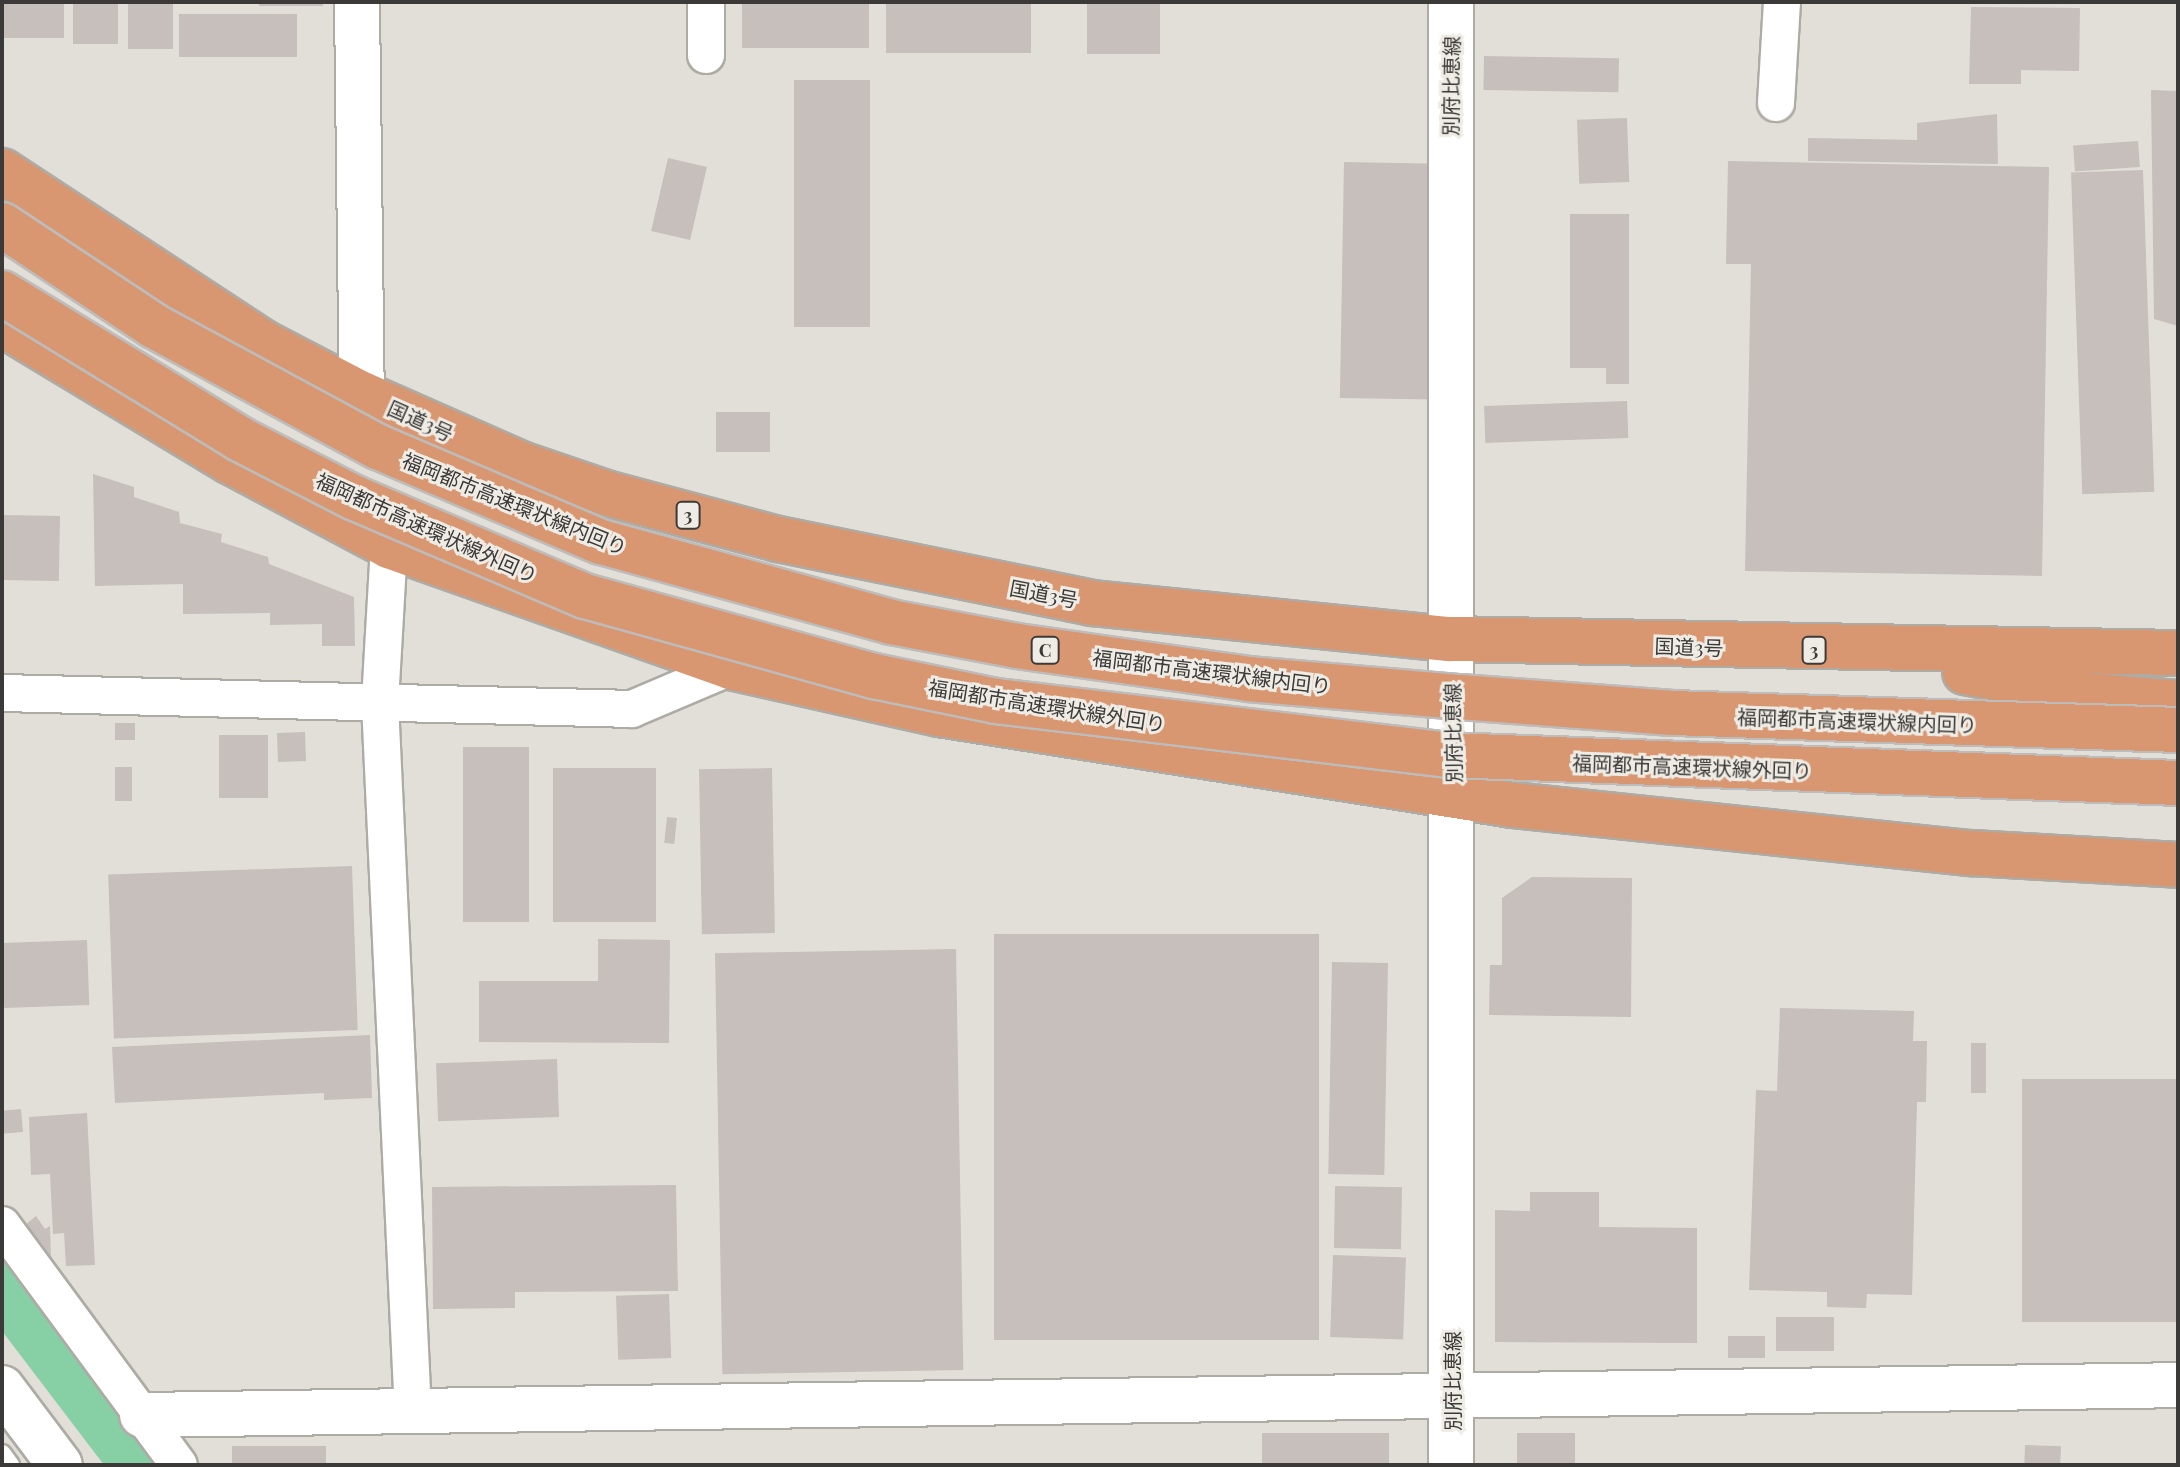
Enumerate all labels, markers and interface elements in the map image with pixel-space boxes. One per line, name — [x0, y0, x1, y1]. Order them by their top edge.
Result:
street label: 別府比恵線 — [1437, 36, 1463, 136]
street label: 国道3号 — [385, 395, 457, 445]
street label: 福岡都市高速環状線内回り — [399, 447, 631, 559]
street label: 福岡都市高速環状線外回り — [312, 467, 542, 587]
road number: 3 — [674, 501, 702, 529]
street label: 国道3号 — [1008, 575, 1080, 611]
street label: 国道3号 — [1654, 633, 1724, 659]
road number: C — [1029, 636, 1061, 664]
road number: 3 — [1800, 636, 1828, 664]
street label: 福岡都市高速環状線内回り — [1091, 644, 1333, 698]
street label: 福岡都市高速環状線外回り — [927, 674, 1167, 736]
street label: 別府比恵線 — [1439, 683, 1465, 783]
street label: 福岡都市高速環状線内回り — [1737, 704, 1977, 736]
street label: 福岡都市高速環状線外回り — [1572, 750, 1812, 782]
street label: 別府比恵線 — [1439, 1331, 1463, 1431]

